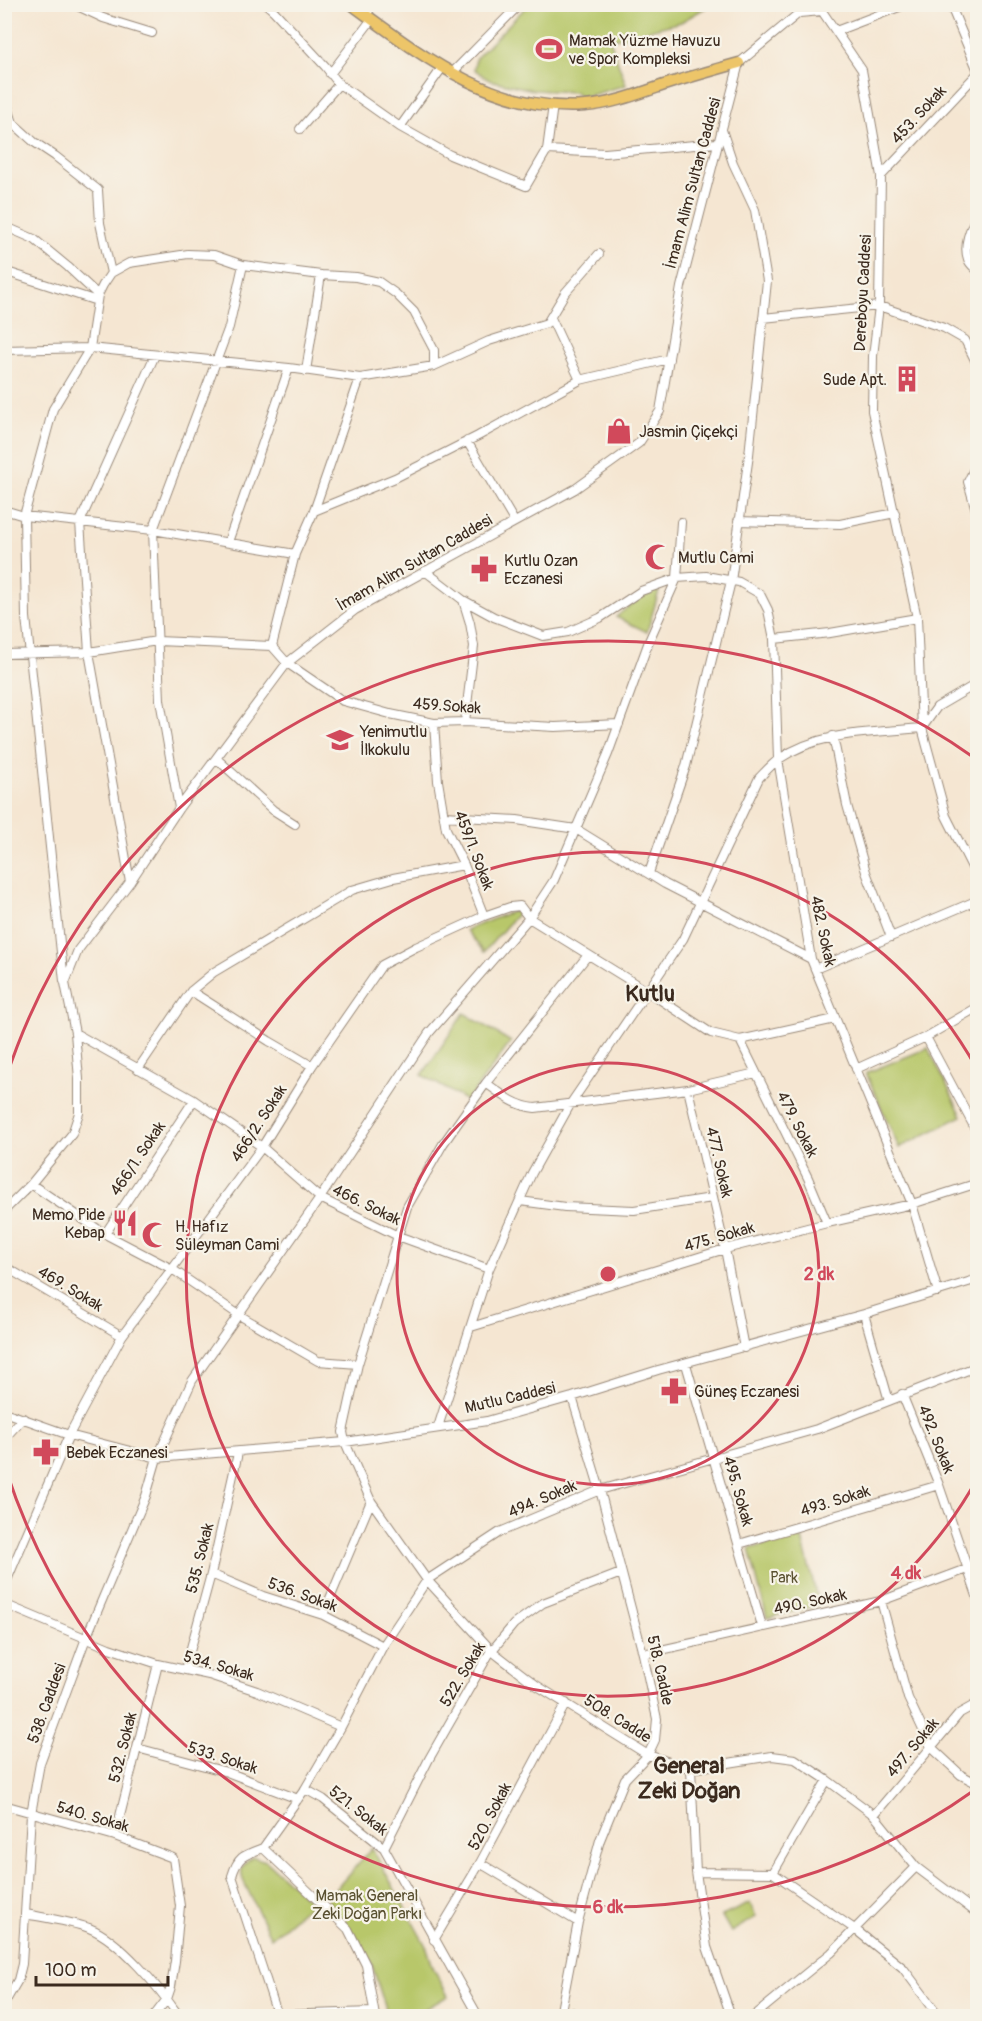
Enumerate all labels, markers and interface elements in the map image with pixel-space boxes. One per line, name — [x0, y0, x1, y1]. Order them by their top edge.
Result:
place label: Mamak Yüzme Havuzu ve Spor Kompleksi — [568, 31, 720, 69]
sports icon: Mamak Yüzme Havuzu ve Spor Kompleksi — [534, 34, 564, 64]
street label: 453. Sokak — [887, 81, 951, 148]
street label: İmam Alim Sultan Caddesi — [660, 95, 725, 271]
street label: Dereboyu Caddesi — [850, 234, 876, 352]
building icon: Sude Apt. — [892, 364, 922, 394]
place label: Sude Apt. — [822, 370, 887, 390]
shop icon: Jasmin Çiçekçi — [604, 416, 634, 446]
place label: Jasmin Çiçekçi — [639, 422, 738, 442]
street label: İmam Alim Sultan Caddesi — [333, 510, 496, 616]
mosque icon: Mutlu Cami — [643, 542, 673, 572]
place label: Mutlu Cami — [678, 548, 754, 568]
place label: Kutlu Ozan Eczanesi — [504, 551, 578, 589]
pharmacy icon: Kutlu Ozan Eczanesi — [469, 554, 499, 584]
street label: 459.Sokak — [412, 694, 482, 718]
place label: Yenimutlu İlkokulu — [359, 722, 427, 760]
school or university icon: Yenimutlu İlkokulu — [325, 725, 355, 755]
street label: 459/1. Sokak — [450, 808, 499, 893]
street label: 482. Sokak — [806, 894, 840, 969]
district label: Kutlu — [625, 980, 675, 1008]
street label: 466/2. Sokak — [226, 1081, 291, 1166]
street label: 479. Sokak — [772, 1088, 822, 1161]
street label: 466/1. Sokak — [106, 1117, 170, 1200]
street label: 477. Sokak — [701, 1125, 737, 1200]
street label: 466. Sokak — [329, 1180, 404, 1230]
place label: Memo Pide Kebap — [32, 1205, 105, 1243]
restaurant icon: Memo Pide Kebap — [110, 1208, 140, 1238]
place label: H. Hafız Süleyman Cami — [175, 1217, 279, 1255]
street label: 475. Sokak — [682, 1217, 757, 1257]
mosque icon: H. Hafız Süleyman Cami — [140, 1220, 170, 1250]
street label: 469. Sokak — [34, 1262, 107, 1316]
text: 2 dk — [804, 1263, 835, 1286]
centre of rings — [598, 1264, 618, 1284]
pharmacy icon: Güneş Eczanesi — [659, 1376, 689, 1406]
street label: Mutlu Caddesi — [463, 1378, 558, 1418]
place label: Güneş Eczanesi — [694, 1382, 799, 1402]
street label: 492. Sokak — [913, 1402, 959, 1477]
pharmacy icon: Bebek Eczanesi — [31, 1437, 61, 1467]
place label: Bebek Eczanesi — [66, 1443, 168, 1463]
street label: 495. Sokak — [719, 1454, 758, 1529]
street label: 494. Sokak — [505, 1475, 580, 1522]
street label: 493. Sokak — [798, 1481, 873, 1521]
street label: 535. Sokak — [182, 1521, 218, 1596]
text: 4 dk — [891, 1562, 922, 1585]
park label: Park — [770, 1568, 798, 1588]
street label: 536. Sokak — [265, 1573, 340, 1617]
street label: 490. Sokak — [772, 1584, 849, 1619]
street label: 518. Cadde — [642, 1633, 678, 1707]
street label: 522. Sokak — [436, 1638, 490, 1711]
street label: 534. Sokak — [181, 1646, 257, 1686]
street label: 538. Caddesi — [23, 1660, 71, 1746]
street label: 508. Cadde — [580, 1690, 655, 1747]
street label: 532. Sokak — [105, 1709, 141, 1785]
street label: 497. Sokak — [882, 1714, 944, 1782]
street label: 533. Sokak — [185, 1737, 260, 1779]
district label: General Zeki Doğan — [638, 1752, 740, 1805]
street label: 520. Sokak — [464, 1779, 516, 1854]
street label: 521. Sokak — [325, 1781, 392, 1840]
street label: 540. Sokak — [54, 1797, 132, 1837]
park label: Mamak General Zeki Doğan Parkı — [312, 1886, 422, 1924]
text: 6 dk — [593, 1896, 624, 1919]
scale bar — [36, 1949, 168, 1987]
text: 100 m — [45, 1959, 97, 1982]

